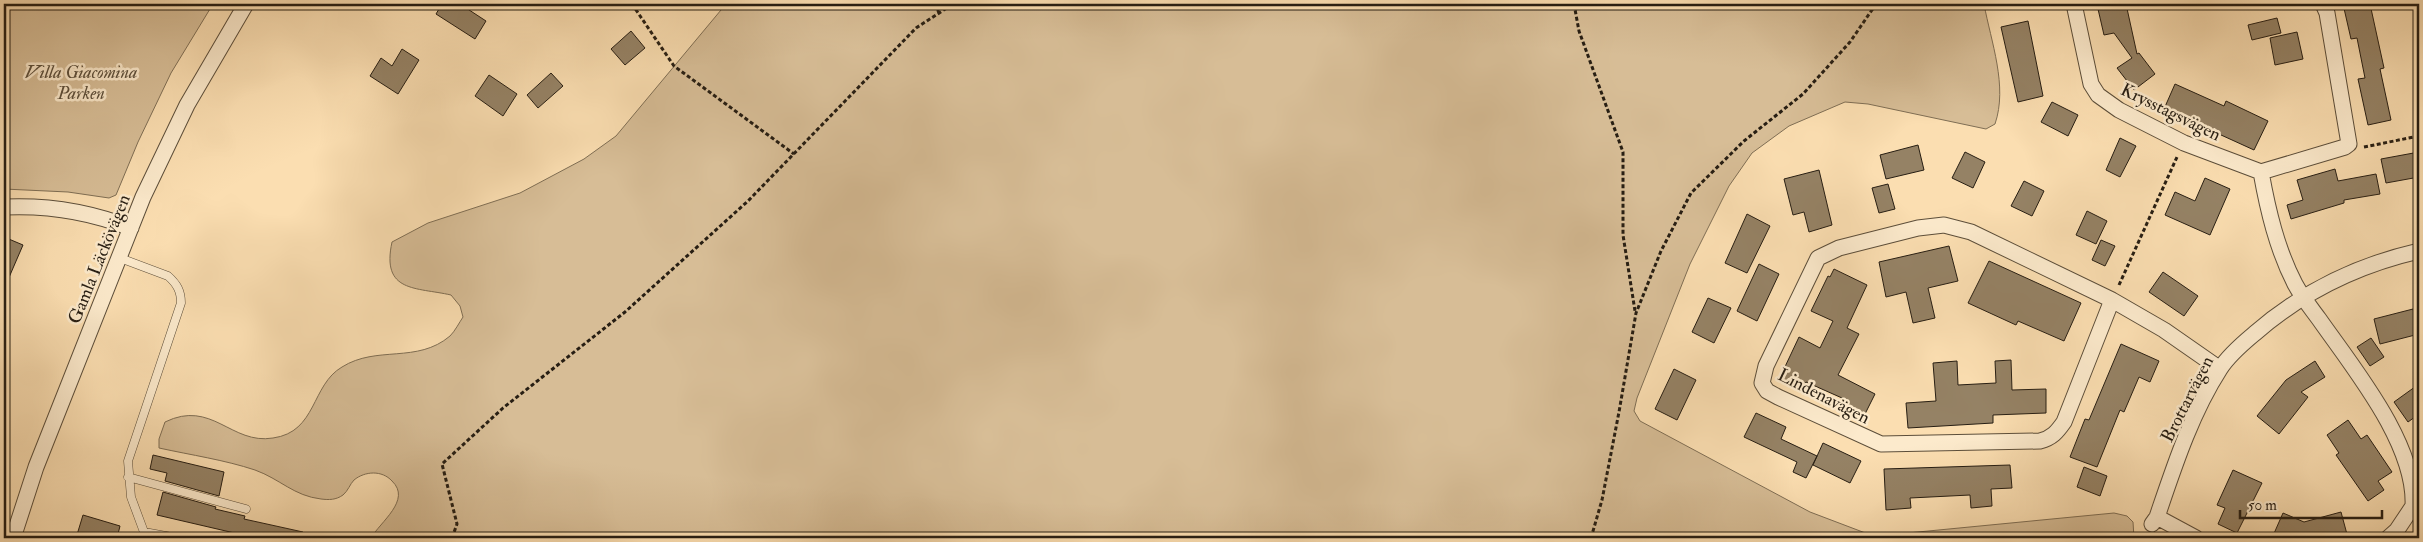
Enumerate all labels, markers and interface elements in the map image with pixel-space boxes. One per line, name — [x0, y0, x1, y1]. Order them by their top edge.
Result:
park label: Villa Giacomina Parken — [25, 61, 137, 105]
street label: Krysstagsvägen — [2117, 78, 2225, 147]
street label: Gamla Läckövägen — [63, 191, 136, 327]
street label: Brottarvägen — [2156, 352, 2219, 446]
street label: Lindenavägen — [1774, 363, 1874, 430]
scale bar — [2240, 487, 2383, 519]
text: 50 m — [2248, 496, 2277, 515]

